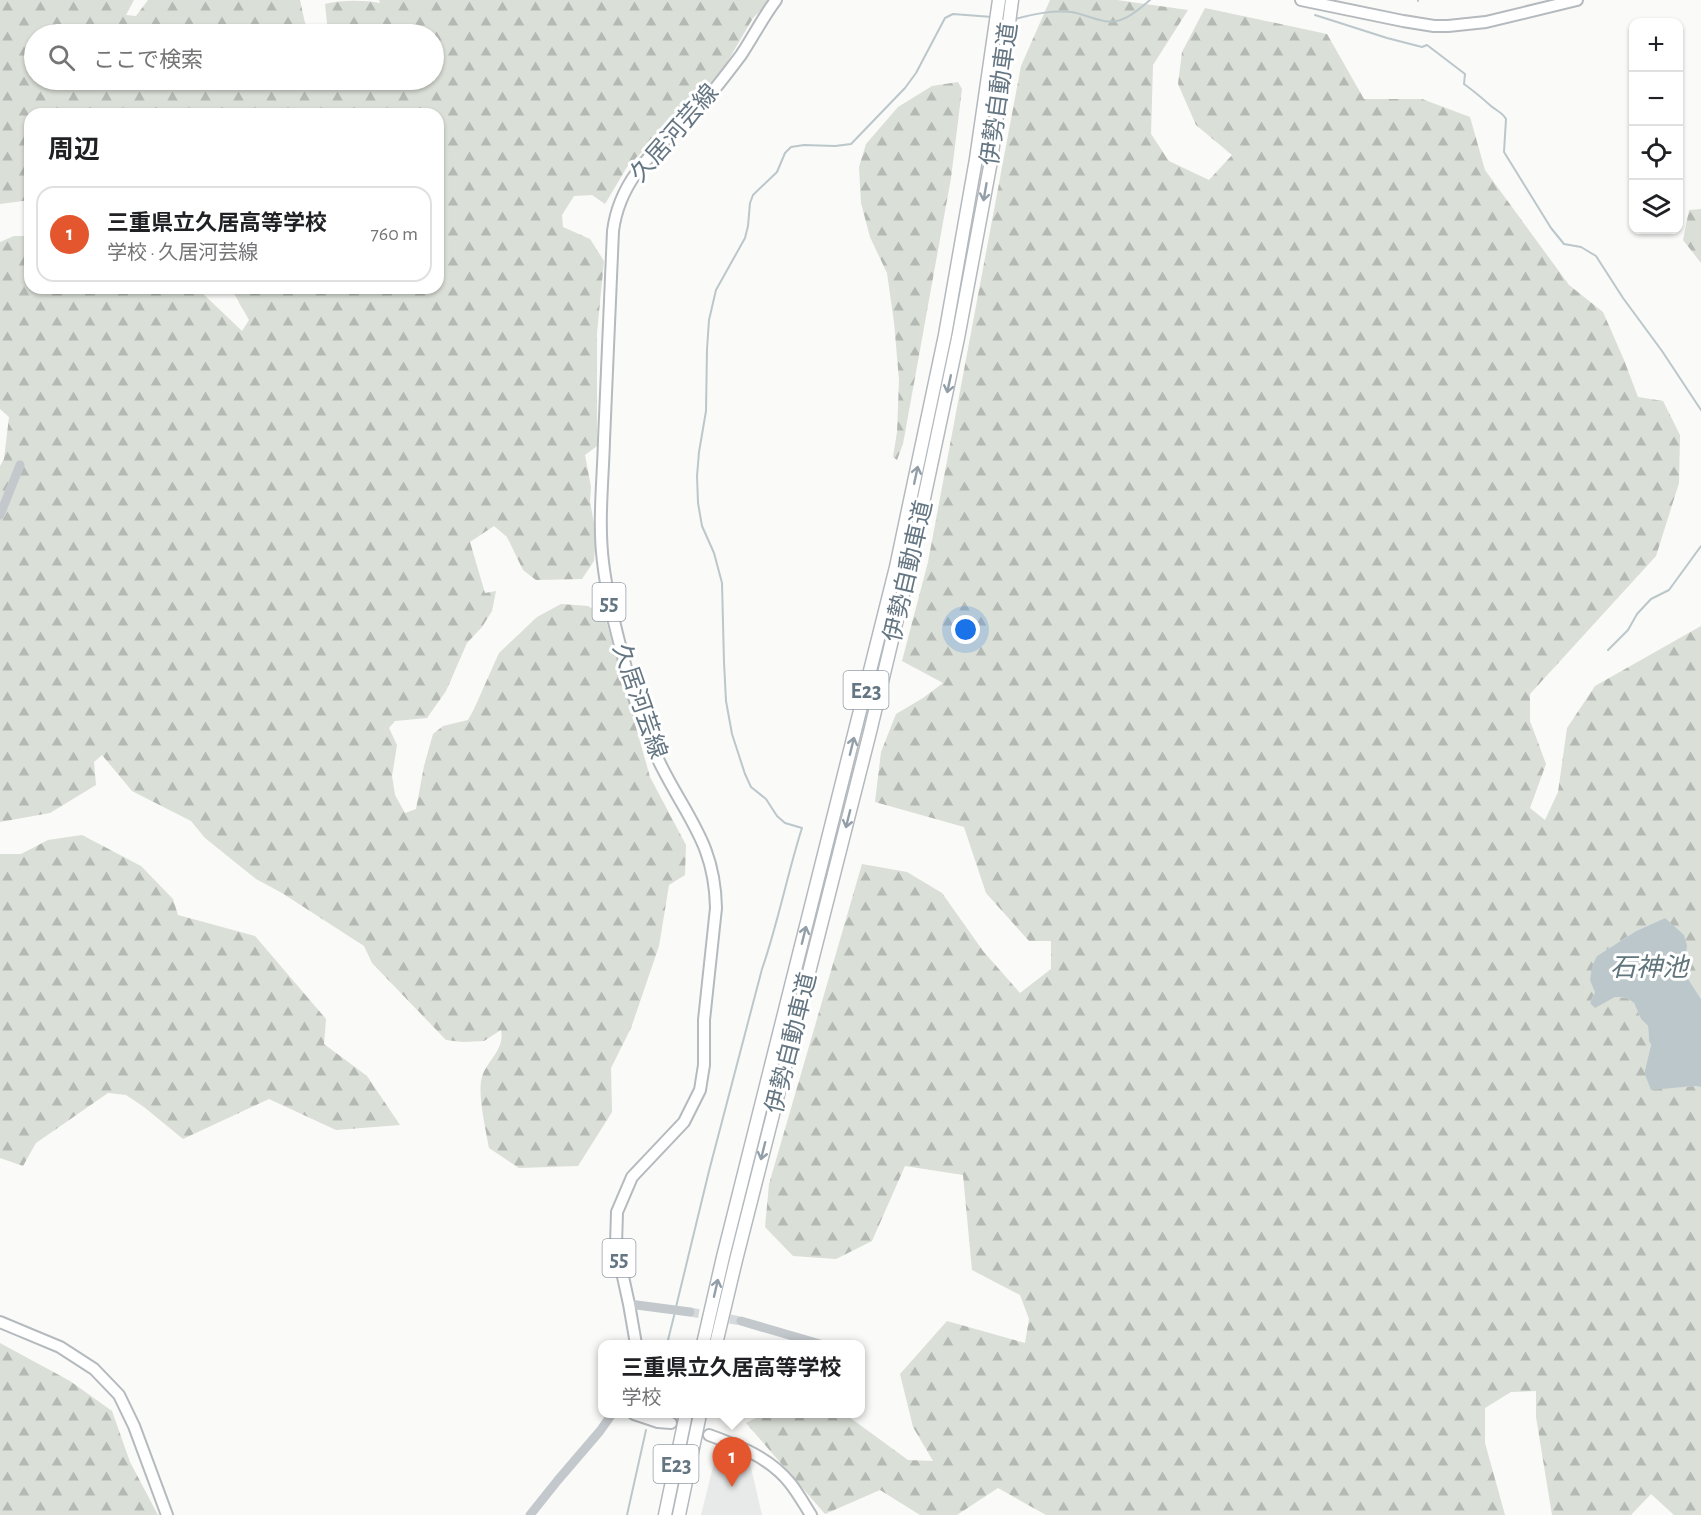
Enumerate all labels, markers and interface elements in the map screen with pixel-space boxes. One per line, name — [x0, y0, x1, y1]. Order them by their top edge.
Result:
map controls — [1629, 18, 1683, 234]
button: + — [1629, 18, 1683, 72]
street label: 伊勢自動車道 — [976, 21, 1022, 167]
search box — [24, 24, 444, 90]
icon: search — [45, 41, 78, 74]
text: ここで検索 — [93, 49, 203, 71]
button: − — [1629, 72, 1683, 126]
street label: 久居河芸線 — [625, 79, 723, 187]
button: locate — [1629, 126, 1683, 180]
text: 周辺 — [48, 137, 100, 163]
button: layers — [1629, 180, 1683, 234]
one-way arrow — [979, 182, 990, 202]
text: 三重県立久居高等学校 — [107, 212, 327, 234]
text: 1 — [66, 224, 73, 244]
text: 760 m — [370, 224, 418, 244]
text: 学校 · 久居河芸線 — [107, 243, 258, 263]
one-way arrow — [942, 374, 954, 393]
one-way arrow — [911, 466, 922, 485]
street label: 伊勢自動車道 — [879, 498, 937, 644]
road number: 55 — [592, 583, 626, 621]
your location — [951, 615, 980, 644]
street label: 久居河芸線 — [608, 640, 672, 762]
road number: E23 — [844, 671, 888, 709]
one-way arrow — [847, 737, 859, 756]
one-way arrow — [841, 809, 853, 828]
one-way arrow — [799, 926, 811, 945]
water label: 石神池 — [1610, 954, 1691, 981]
street label: 伊勢自動車道 — [761, 970, 821, 1116]
one-way arrow — [757, 1141, 769, 1160]
road number: 55 — [602, 1239, 636, 1277]
one-way arrow — [710, 1278, 722, 1297]
popup — [598, 1340, 865, 1418]
text: 三重県立久居高等学校 — [621, 1357, 842, 1379]
text: 学校 — [621, 1388, 661, 1408]
pin: 1 — [712, 1438, 752, 1487]
road number: E23 — [654, 1445, 698, 1483]

